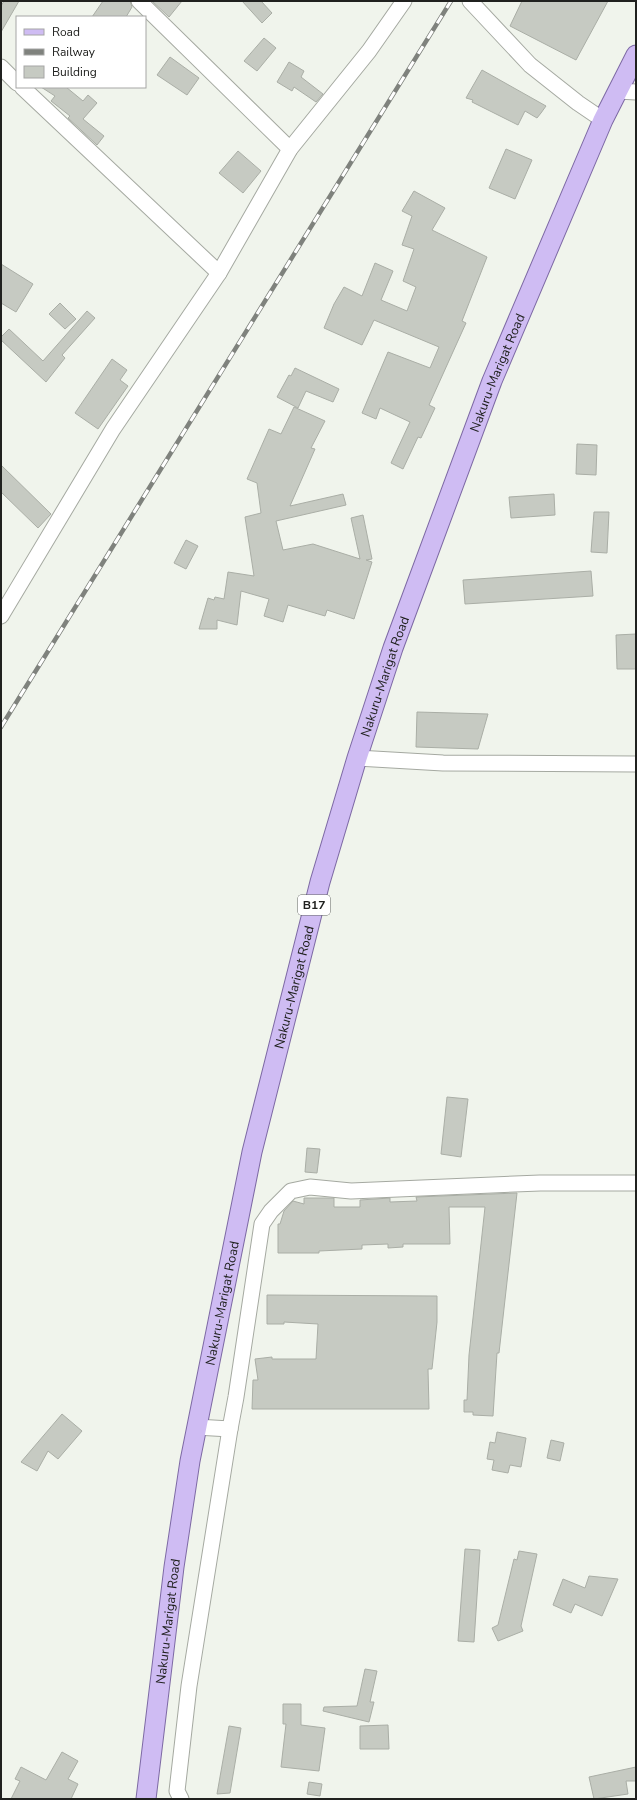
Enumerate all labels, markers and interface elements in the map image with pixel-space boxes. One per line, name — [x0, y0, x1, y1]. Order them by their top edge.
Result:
legend — [16, 16, 146, 88]
text: Road — [52, 24, 80, 40]
text: Railway — [52, 44, 96, 60]
text: Building — [52, 64, 97, 80]
street label: Nakuru-Marigat Road — [466, 311, 530, 435]
street label: Nakuru-Marigat Road — [357, 614, 414, 739]
road number: B17 — [298, 895, 330, 915]
street label: Nakuru-Marigat Road — [270, 924, 319, 1051]
street label: Nakuru-Marigat Road — [201, 1240, 244, 1367]
street label: Nakuru-Marigat Road — [152, 1557, 185, 1685]

